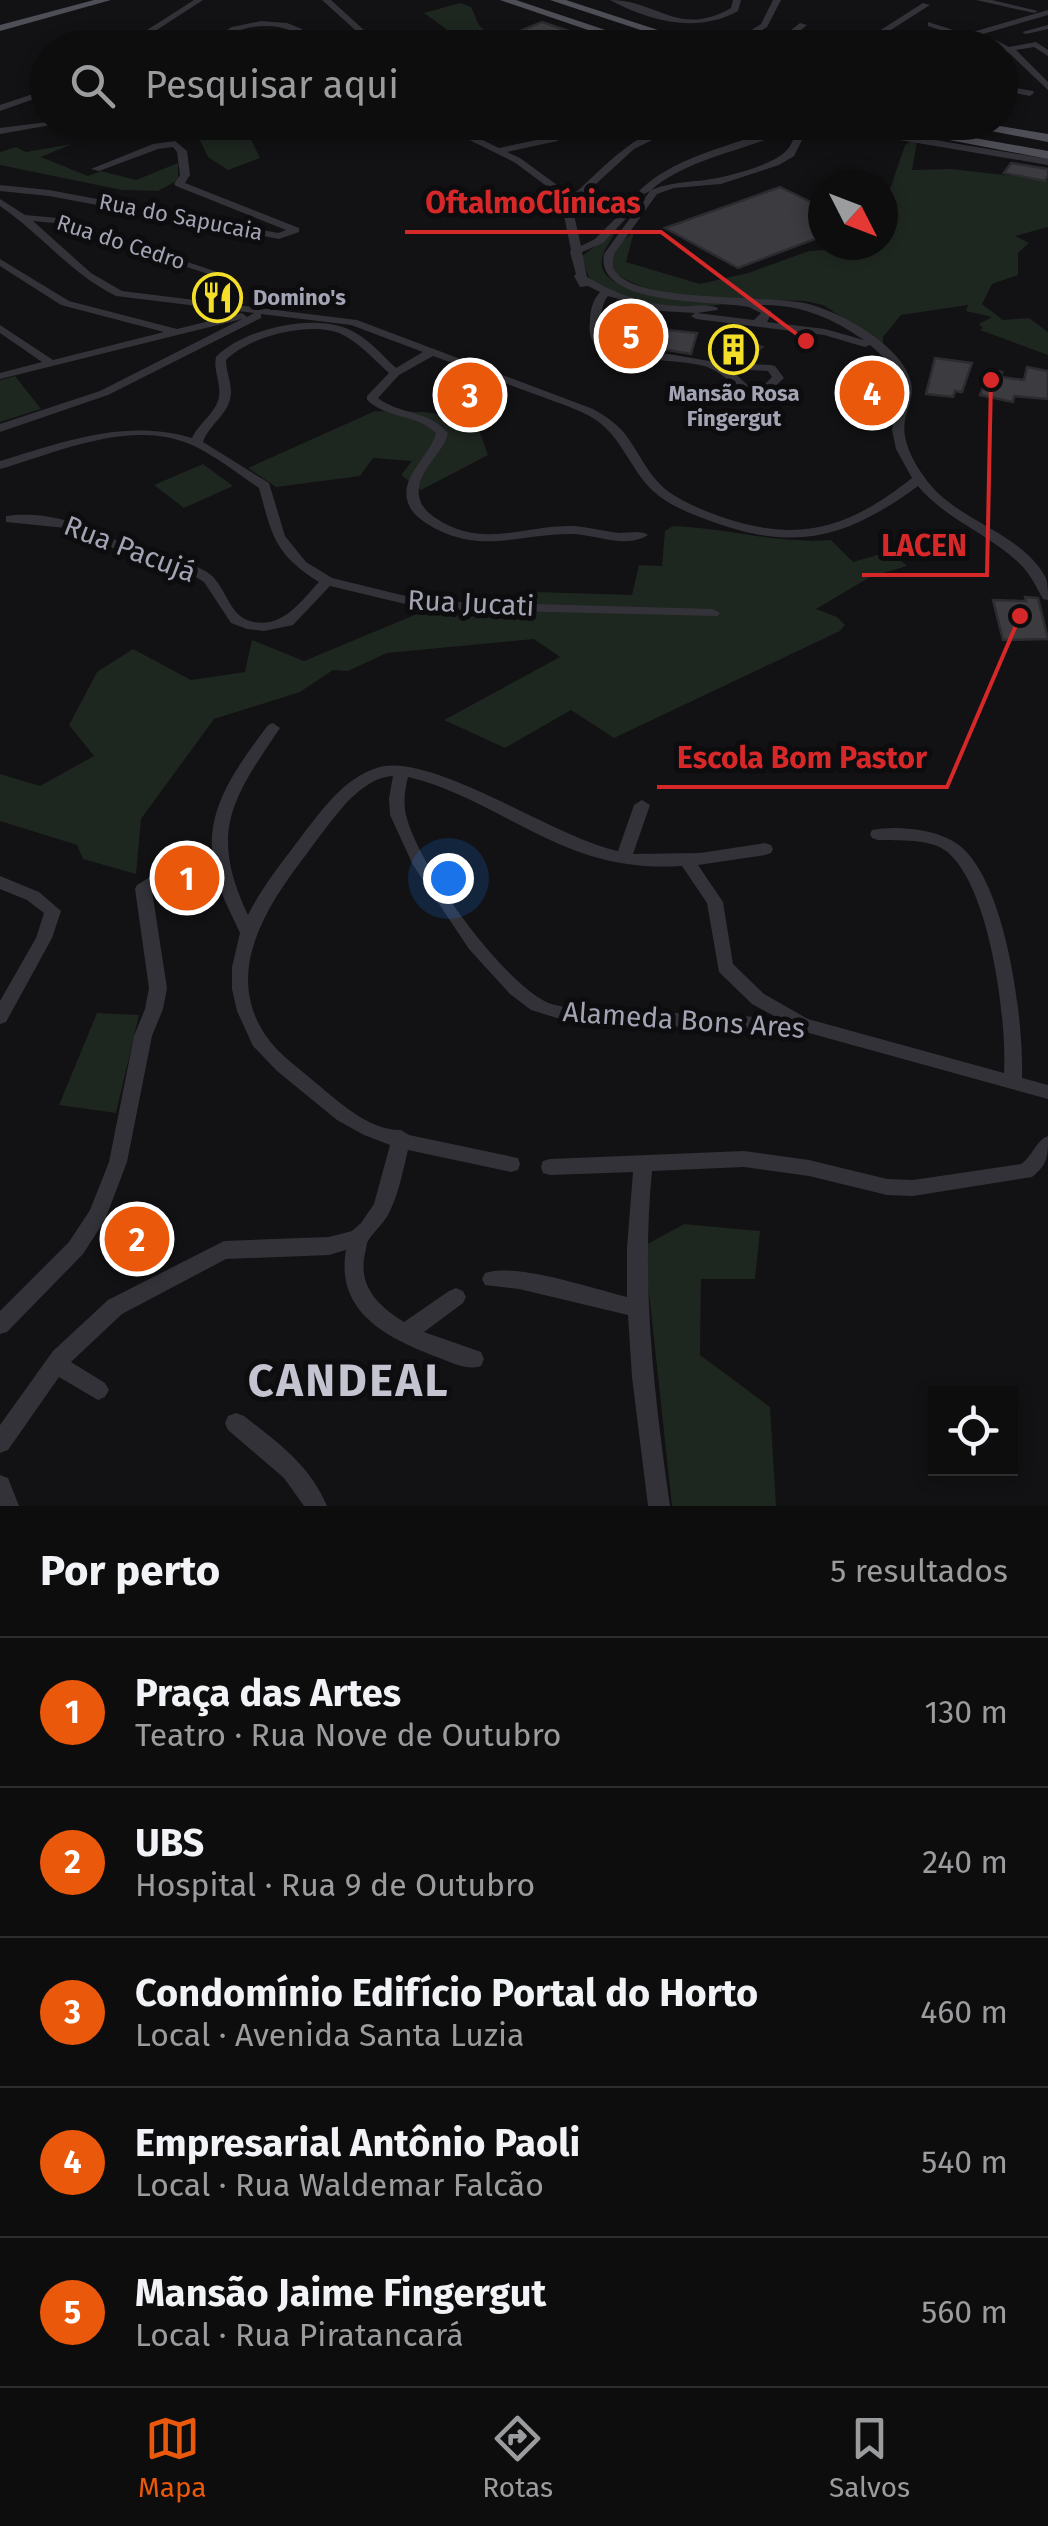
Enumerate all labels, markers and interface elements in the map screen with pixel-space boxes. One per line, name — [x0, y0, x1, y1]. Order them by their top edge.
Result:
search box — [30, 30, 1018, 140]
icon: search — [65, 58, 120, 113]
text: Pesquisar aqui — [145, 62, 399, 108]
north arrow — [808, 170, 898, 260]
callout: OftalmoClínicas — [405, 172, 661, 232]
text: OftalmoClínicas — [425, 185, 641, 221]
street label: Rua do Sapucaia — [97, 188, 265, 246]
street label: Rua do Cedro — [53, 209, 189, 275]
restaurant icon: Domino's — [192, 271, 244, 323]
place label: Domino's — [253, 284, 346, 311]
pin: 5 — [598, 298, 664, 374]
building icon: Mansão Rosa Fingergut — [708, 323, 760, 375]
pin: 4 — [840, 356, 904, 430]
pin: 3 — [438, 358, 502, 432]
place label: Mansão Rosa Fingergut — [668, 380, 800, 432]
street label: Rua Pacujá — [60, 509, 200, 589]
callout: LACEN — [862, 515, 987, 575]
text: LACEN — [881, 528, 967, 564]
street label: Rua Jucati — [407, 583, 535, 623]
callout: Escola Bom Pastor — [657, 727, 947, 787]
text: Escola Bom Pastor — [677, 740, 928, 776]
pin: 1 — [154, 840, 220, 916]
your location — [423, 853, 474, 904]
street label: Alameda Bons Ares — [562, 995, 806, 1045]
pin: 2 — [104, 1202, 170, 1276]
district label: CANDEAL — [248, 1354, 450, 1408]
map controls — [928, 1386, 1018, 1476]
button: locate — [928, 1386, 1018, 1476]
text: Por perto — [40, 1546, 220, 1596]
text: 5 resultados — [830, 1552, 1008, 1590]
text: Praça das Artes — [135, 1670, 401, 1716]
text: 1 — [65, 1693, 80, 1731]
text: 130 m — [924, 1693, 1008, 1731]
text: Teatro · Rua Nove de Outubro — [135, 1716, 562, 1754]
text: UBS — [135, 1820, 204, 1866]
text: 2 — [64, 1843, 81, 1881]
text: 240 m — [922, 1843, 1008, 1881]
text: Hospital · Rua 9 de Outubro — [135, 1866, 535, 1904]
text: Condomínio Edifício Portal do Horto — [135, 1970, 758, 2016]
text: 3 — [64, 1993, 81, 2031]
text: 460 m — [920, 1993, 1008, 2031]
text: Local · Avenida Santa Luzia — [135, 2016, 524, 2054]
text: Empresarial Antônio Paoli — [135, 2120, 580, 2166]
text: 4 — [63, 2143, 82, 2181]
text: 540 m — [921, 2143, 1008, 2181]
text: Local · Rua Waldemar Falcão — [135, 2166, 544, 2204]
text: Mansão Jaime Fingergut — [135, 2270, 546, 2316]
text: 5 — [64, 2293, 81, 2331]
text: 560 m — [921, 2293, 1008, 2331]
text: Local · Rua Piratancará — [135, 2316, 464, 2354]
tab: Mapa — [138, 2411, 207, 2504]
tab: Rotas — [482, 2411, 553, 2504]
tab: Salvos — [829, 2411, 910, 2504]

